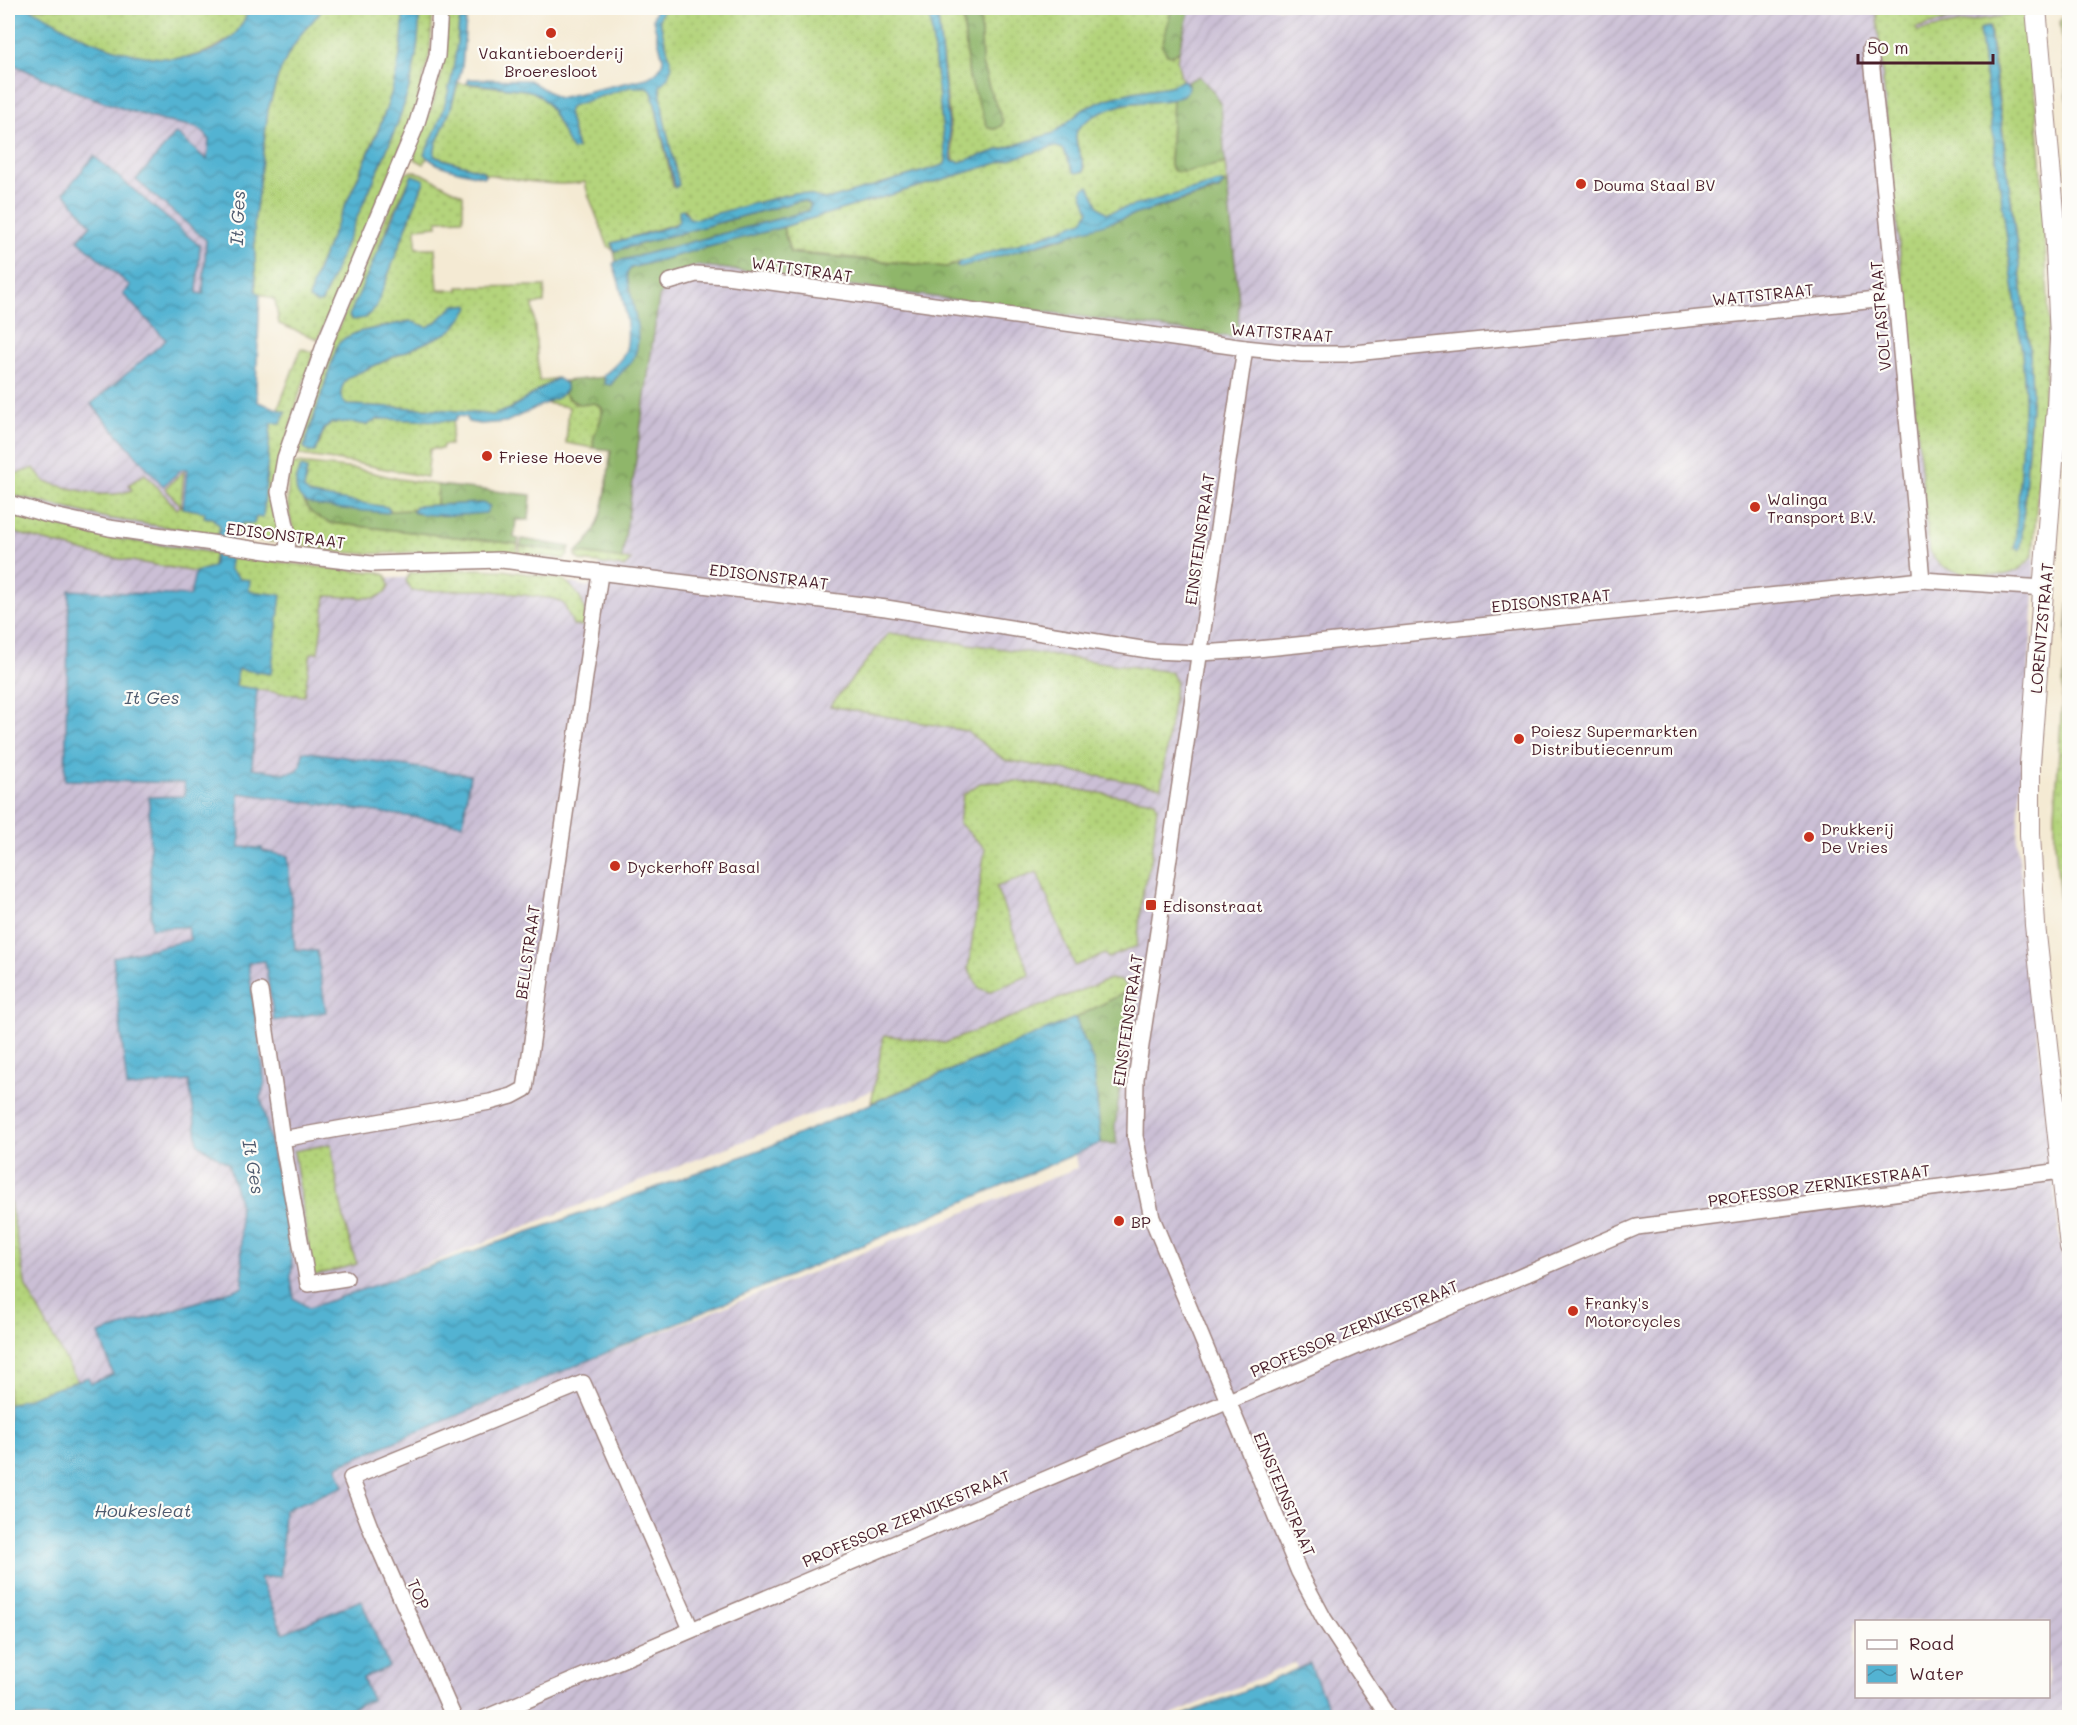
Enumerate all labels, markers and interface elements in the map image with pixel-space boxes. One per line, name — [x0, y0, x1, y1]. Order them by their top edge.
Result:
marker: Vakantieboerderij Broeresloot — [544, 26, 558, 40]
scale bar — [1858, 27, 1993, 65]
text: 50 m — [1867, 35, 1909, 59]
place label: Vakantieboerderij Broeresloot — [478, 42, 624, 81]
place label: Douma Staal BV — [1593, 174, 1715, 195]
marker: Douma Staal BV — [1574, 177, 1588, 191]
water label: It Ges — [224, 190, 250, 246]
street label: WATTSTRAAT — [750, 251, 854, 287]
street label: VOLTASTRAAT — [1865, 260, 1895, 372]
street label: WATTSTRAAT — [1711, 278, 1815, 310]
street label: WATTSTRAAT — [1230, 318, 1334, 346]
place label: Friese Hoeve — [499, 446, 603, 467]
marker: Friese Hoeve — [480, 449, 494, 463]
street label: EINSTEINSTRAAT — [1179, 472, 1219, 606]
place label: Walinga Transport B.V. — [1767, 488, 1877, 527]
marker: Walinga Transport B.V. — [1748, 500, 1762, 514]
street label: EDISONSTRAAT — [225, 517, 347, 553]
street label: EDISONSTRAAT — [708, 558, 830, 594]
street label: LORENTZSTRAAT — [2025, 562, 2057, 694]
street label: EDISONSTRAAT — [1490, 583, 1612, 617]
water label: It Ges — [125, 685, 179, 709]
place label: Poiesz Supermarkten Distributiecenrum — [1531, 720, 1697, 759]
marker: Poiesz Supermarkten Distributiecenrum — [1512, 732, 1526, 746]
place label: Drukkerij De Vries — [1821, 818, 1894, 857]
marker: Drukkerij De Vries — [1802, 830, 1816, 844]
place label: Dyckerhoff Basal — [627, 856, 760, 877]
marker: Dyckerhoff Basal — [608, 859, 622, 873]
place label: Edisonstraat — [1163, 895, 1263, 916]
marker: Edisonstraat — [1144, 898, 1158, 912]
street label: BELLSTRAAT — [510, 903, 544, 1001]
street label: EINSTEINSTRAAT — [1107, 953, 1147, 1087]
water label: It Ges — [237, 1138, 271, 1196]
street label: PROFESSOR ZERNIKESTRAAT — [1707, 1159, 1931, 1211]
place label: BP — [1131, 1211, 1151, 1232]
marker: BP — [1112, 1214, 1126, 1228]
street label: PROFESSOR ZERNIKESTRAAT — [1247, 1275, 1461, 1381]
place label: Franky's Motorcycles — [1585, 1292, 1681, 1331]
marker: Franky's Motorcycles — [1566, 1304, 1580, 1318]
street label: EINSTEINSTRAAT — [1249, 1429, 1321, 1559]
street label: PROFESSOR ZERNIKESTRAAT — [799, 1465, 1013, 1571]
water label: Houkesleat — [94, 1498, 192, 1522]
street label: TOP — [403, 1575, 435, 1613]
legend — [1855, 1620, 2050, 1698]
text: Road — [1909, 1631, 1954, 1655]
text: Water — [1909, 1661, 1964, 1685]

